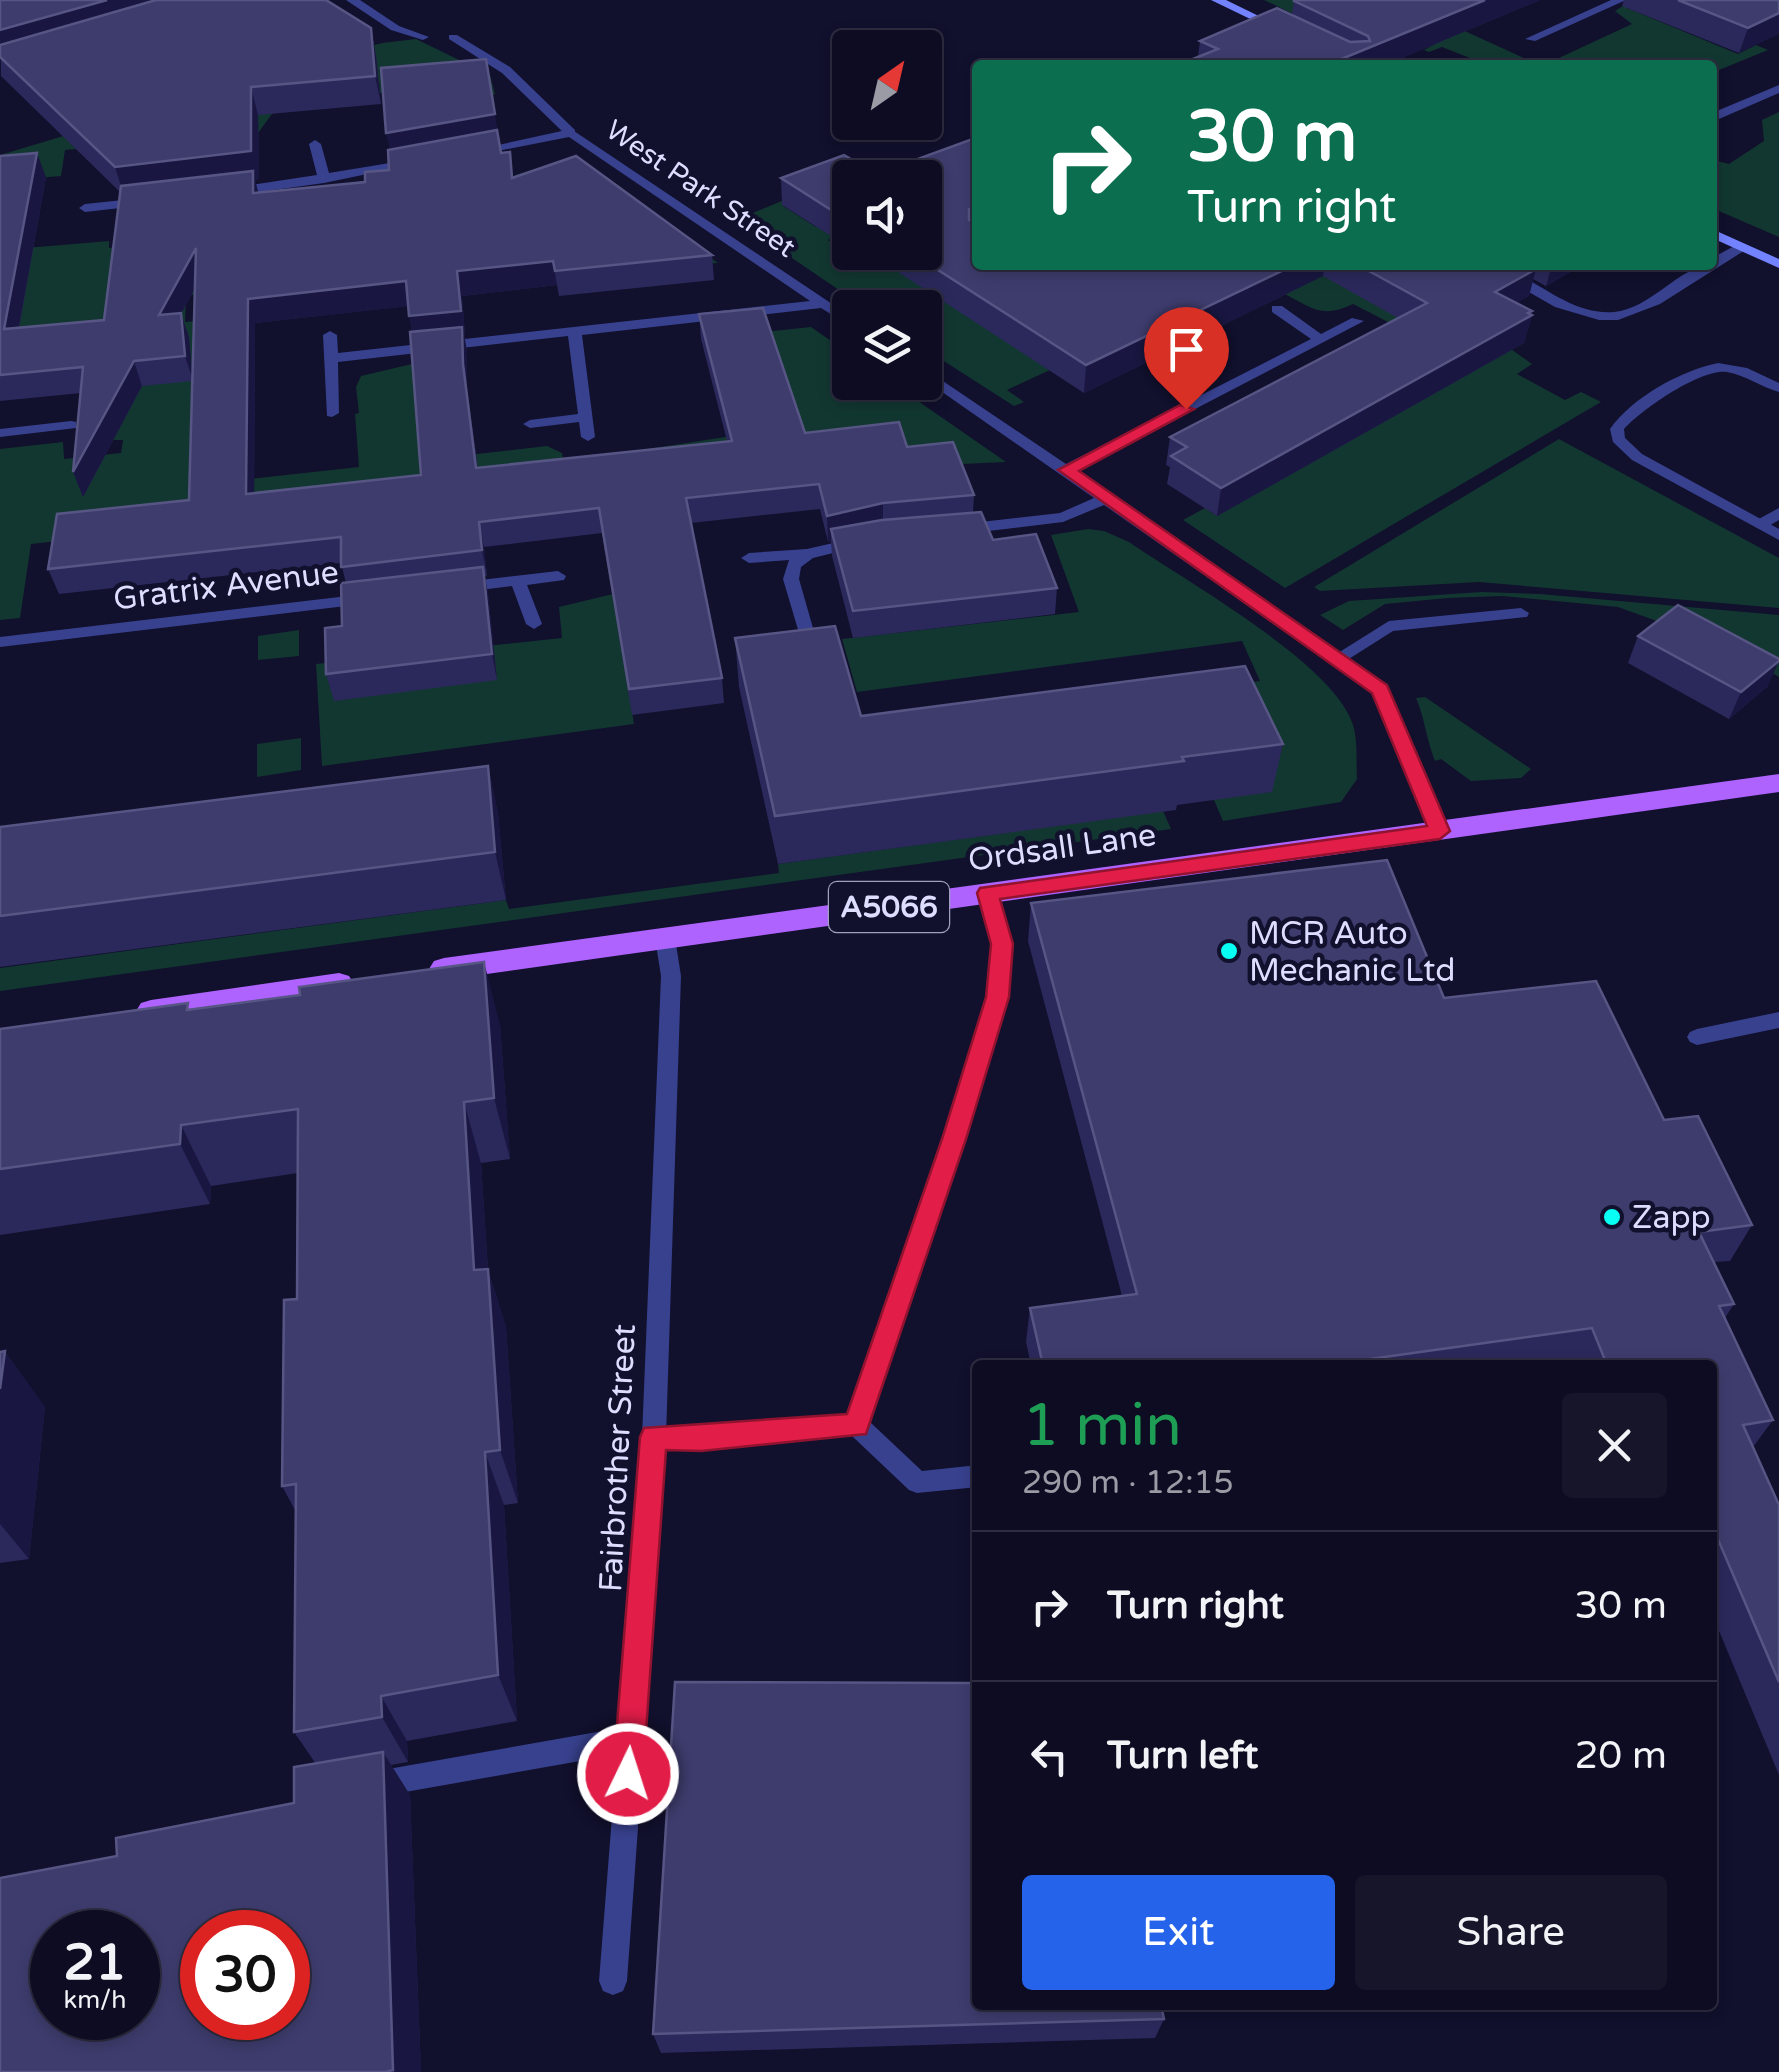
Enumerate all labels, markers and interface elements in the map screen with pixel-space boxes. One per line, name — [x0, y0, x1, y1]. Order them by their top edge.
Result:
north arrow — [832, 30, 942, 140]
map controls — [832, 30, 942, 400]
text: 30 m — [1187, 96, 1357, 180]
icon: right — [1022, 100, 1152, 230]
street label: West Park Street — [599, 113, 802, 265]
button: sound — [832, 160, 942, 270]
text: Turn right — [1187, 181, 1396, 235]
button: layers — [832, 290, 942, 400]
pin — [1144, 307, 1229, 410]
icon: arrive — [1159, 322, 1214, 377]
street label: Gratrix Avenue — [111, 553, 341, 619]
street label: Ordsall Lane — [966, 816, 1159, 880]
road number: A5066 — [829, 882, 949, 932]
place label: MCR Auto Mechanic Ltd — [1249, 915, 1456, 990]
marker: MCR Auto Mechanic Ltd — [1218, 940, 1240, 962]
place label: Zapp — [1632, 1199, 1711, 1237]
marker: Zapp — [1601, 1206, 1623, 1228]
street label: Fairbrother Street — [592, 1323, 644, 1593]
text: 1 min — [1022, 1390, 1182, 1462]
button: close — [1562, 1393, 1667, 1498]
text: 290 m · 12:15 — [1022, 1464, 1234, 1502]
icon: right — [1022, 1579, 1077, 1634]
text: Turn right — [1107, 1583, 1284, 1629]
text: 30 m — [1575, 1583, 1667, 1629]
position arrow — [576, 1722, 680, 1826]
icon: left — [1022, 1729, 1077, 1784]
text: Turn left — [1107, 1733, 1258, 1779]
text: 20 m — [1575, 1733, 1667, 1779]
button: Exit — [1022, 1875, 1335, 1990]
button: Share — [1355, 1875, 1667, 1990]
speed limit sign: 30 — [180, 1910, 310, 2040]
text: 21 — [64, 1933, 126, 1993]
text: km/h — [64, 1985, 126, 2015]

